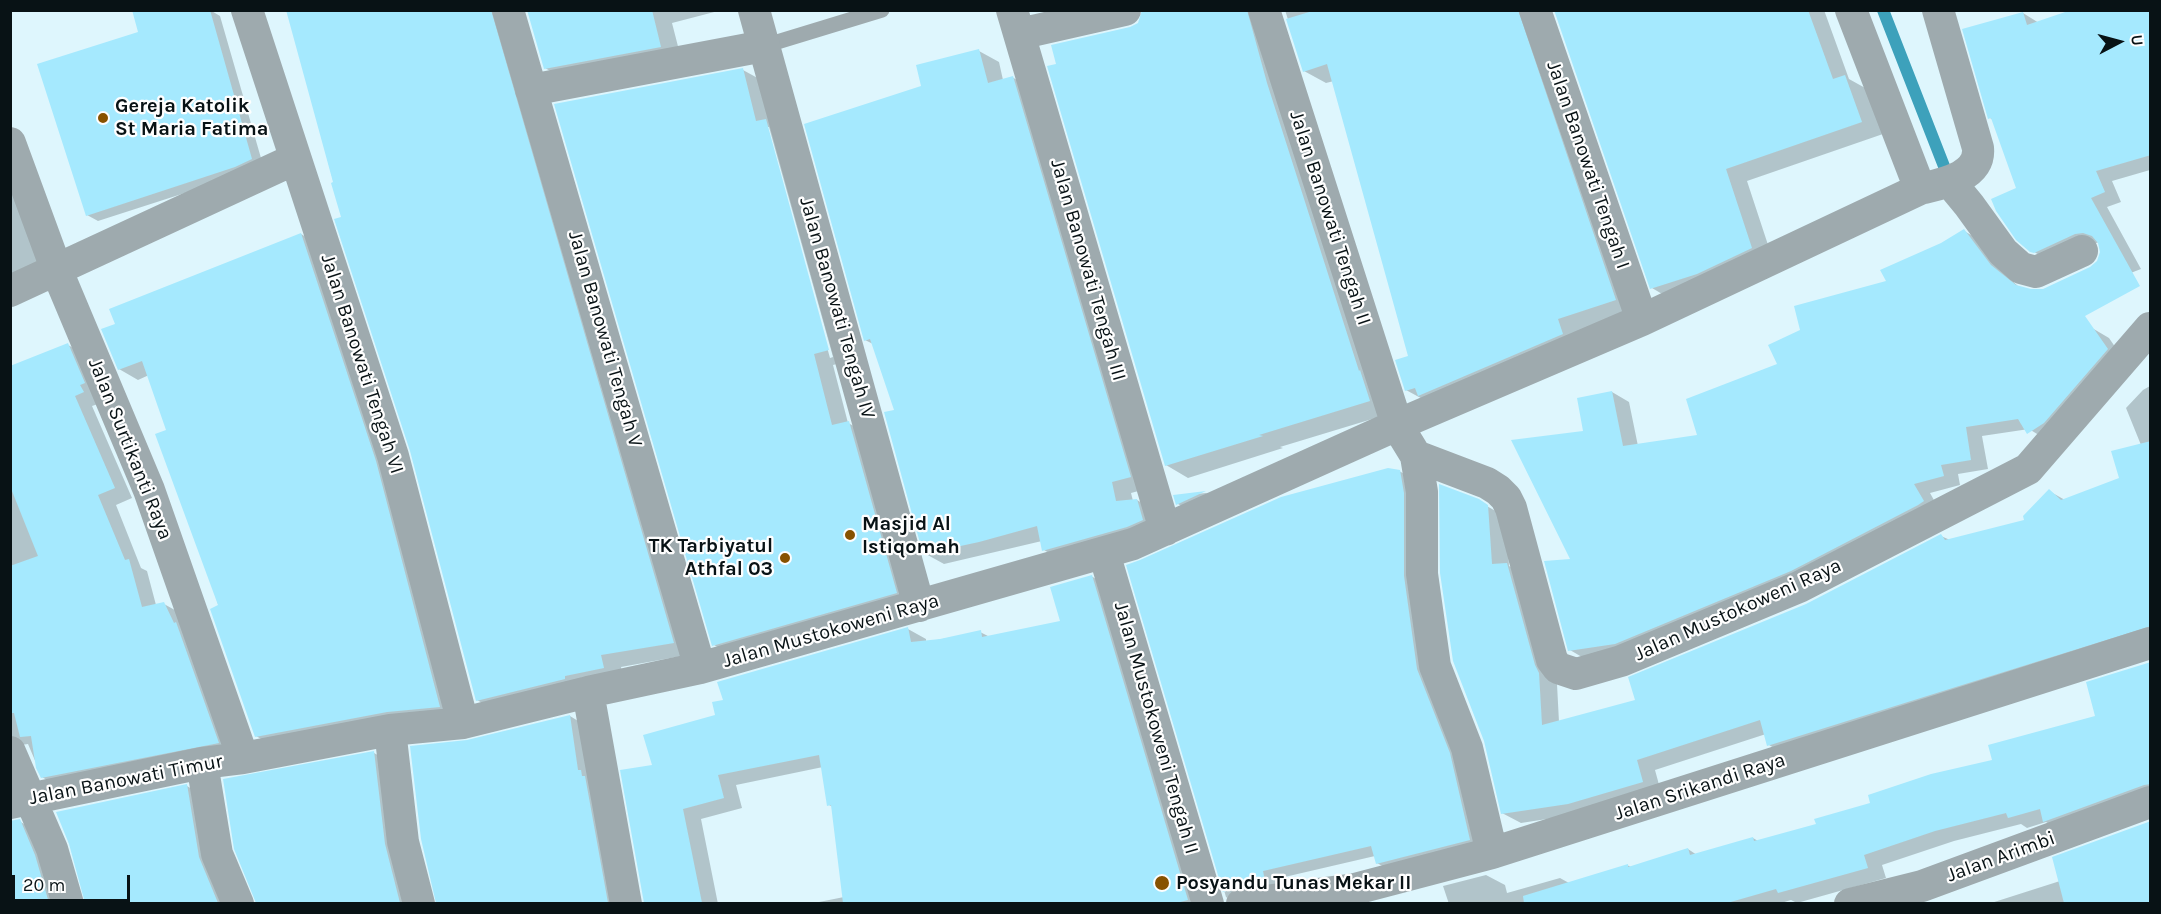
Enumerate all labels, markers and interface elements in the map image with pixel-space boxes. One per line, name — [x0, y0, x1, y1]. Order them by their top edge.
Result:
north arrow — [2089, 12, 2149, 72]
text: U — [2127, 34, 2147, 47]
street label: Jalan Banowati Tengah I — [1541, 58, 1635, 272]
place label: Gereja Katolik St Maria Fatima — [115, 94, 268, 141]
street label: Jalan Banowati Tengah II — [1284, 108, 1376, 328]
marker: Gereja Katolik St Maria Fatima — [96, 111, 110, 125]
street label: Jalan Banowati Tengah III — [1045, 156, 1131, 384]
street label: Jalan Banowati Tengah IV — [794, 194, 880, 422]
street label: Jalan Banowati Tengah V — [563, 228, 647, 450]
street label: Jalan Banowati Tengah VI — [315, 251, 409, 477]
street label: Jalan Surtikanti Raya — [83, 355, 177, 543]
place label: Masjid Al Istiqomah — [862, 512, 960, 559]
marker: Masjid Al Istiqomah — [843, 528, 857, 542]
place label: TK Tarbiyatul Athfal 03 — [649, 534, 773, 581]
marker: TK Tarbiyatul Athfal 03 — [778, 551, 792, 565]
street label: Jalan Mustokoweni Raya — [1631, 554, 1845, 666]
street label: Jalan Mustokoweni Raya — [720, 589, 942, 673]
street label: Jalan Mustokoweni Tengah II — [1108, 599, 1204, 857]
street label: Jalan Srikandi Raya — [1612, 748, 1788, 826]
street label: Jalan Banowati Timur — [27, 749, 225, 811]
street label: Jalan Arimbi — [1943, 826, 2059, 888]
scale bar — [15, 863, 134, 901]
place label: Posyandu Tunas Mekar II — [1176, 871, 1411, 895]
text: 20 m — [23, 874, 65, 896]
marker: Posyandu Tunas Mekar II — [1153, 874, 1171, 892]

